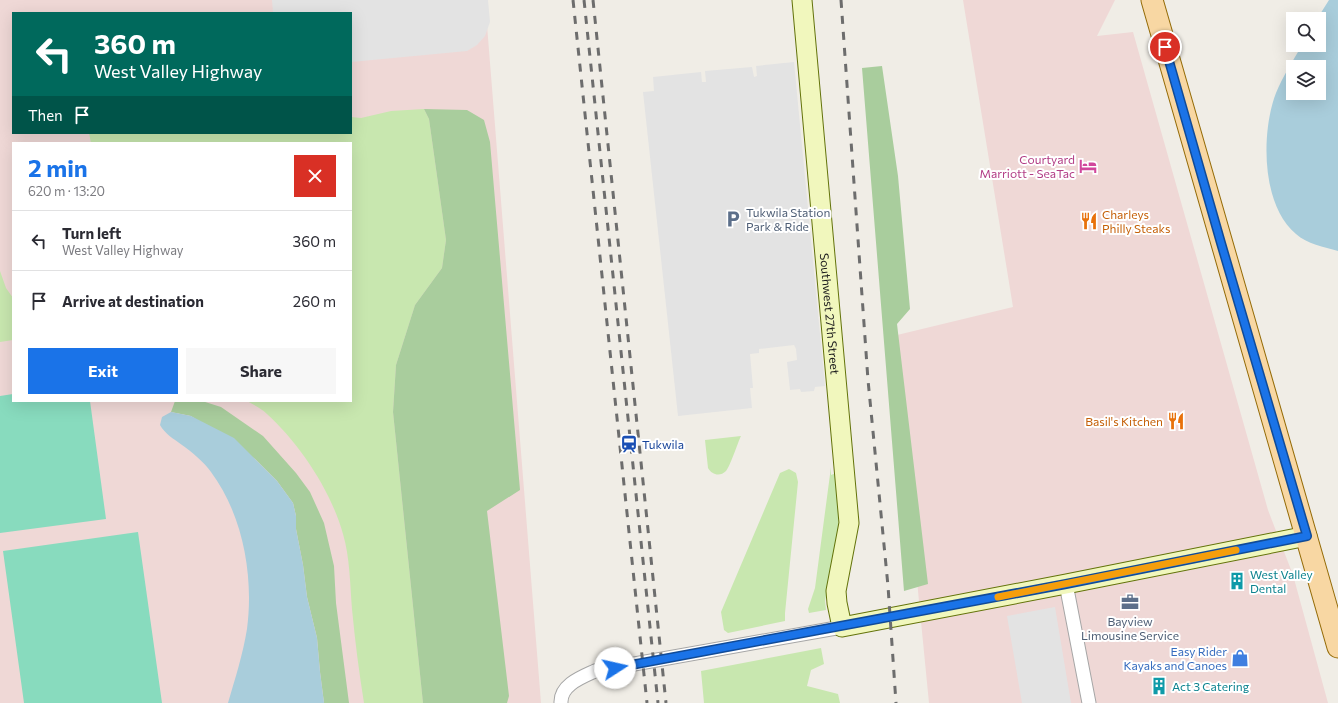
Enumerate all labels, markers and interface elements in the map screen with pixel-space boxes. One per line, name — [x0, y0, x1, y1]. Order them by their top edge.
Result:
map controls — [1286, 12, 1326, 100]
button: search — [1286, 12, 1326, 52]
text: 360 m — [94, 26, 176, 60]
icon: left — [28, 28, 80, 80]
pin — [1148, 30, 1182, 64]
icon: arrive — [1154, 36, 1176, 58]
text: West Valley Highway — [94, 60, 262, 82]
button: layers — [1286, 60, 1326, 100]
icon: arrive — [71, 104, 93, 126]
text: Then — [28, 106, 63, 124]
place label: Courtyard Marriott - SeaTac — [980, 152, 1075, 180]
text: 2 min — [28, 153, 88, 182]
button: close — [294, 155, 336, 197]
hotel icon: Courtyard Marriott - SeaTac — [1078, 156, 1098, 176]
text: 620 m · 13:20 — [28, 183, 105, 199]
place label: Tukwila Station Park & Ride — [746, 205, 830, 233]
place label: Charleys Philly Steaks — [1102, 207, 1170, 235]
parking icon: Tukwila Station Park & Ride — [723, 209, 743, 229]
restaurant icon: Charleys Philly Steaks — [1079, 211, 1099, 231]
text: Turn left — [62, 224, 121, 242]
icon: left — [28, 230, 50, 252]
text: 360 m — [293, 232, 336, 250]
text: West Valley Highway — [62, 242, 184, 258]
street label: Southwest 27th Street — [818, 252, 843, 375]
icon: arrive — [28, 290, 50, 312]
text: Arrive at destination — [62, 292, 204, 310]
text: 260 m — [293, 292, 336, 310]
button: Exit — [28, 348, 178, 394]
button: Share — [186, 348, 336, 394]
restaurant icon: Basil's Kitchen — [1166, 411, 1186, 431]
place label: Basil's Kitchen — [1085, 414, 1163, 428]
station icon: Tukwila — [619, 434, 639, 454]
place label: Tukwila — [642, 437, 684, 451]
place label: West Valley Dental — [1250, 567, 1313, 595]
building icon: West Valley Dental — [1227, 571, 1247, 591]
office icon: Bayview Limousine Service — [1120, 592, 1140, 612]
place label: Bayview Limousine Service — [1081, 614, 1179, 642]
place label: Easy Rider Kayaks and Canoes — [1123, 644, 1227, 672]
position arrow — [594, 647, 636, 689]
shop icon: Easy Rider Kayaks and Canoes — [1230, 648, 1250, 668]
building icon: Act 3 Catering — [1149, 676, 1169, 696]
place label: Act 3 Catering — [1172, 679, 1250, 693]

